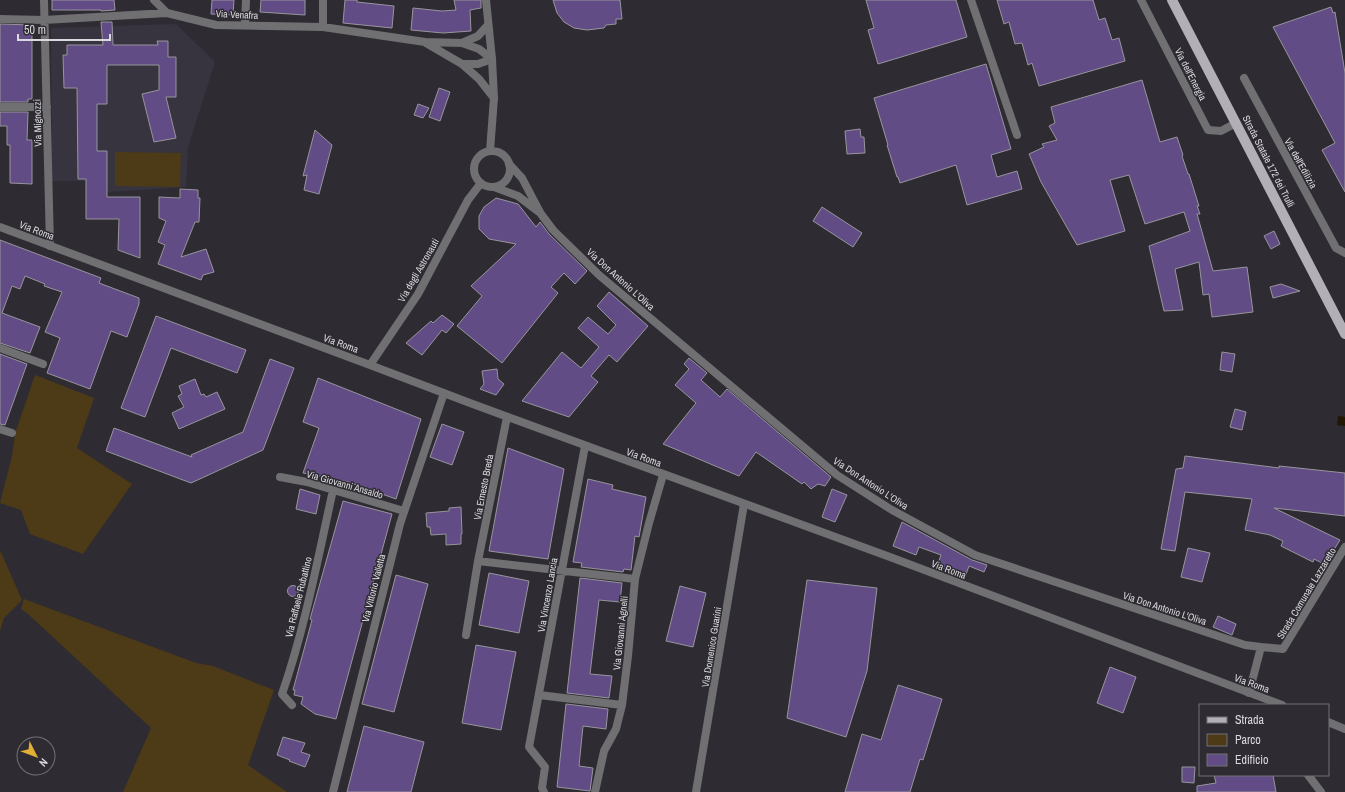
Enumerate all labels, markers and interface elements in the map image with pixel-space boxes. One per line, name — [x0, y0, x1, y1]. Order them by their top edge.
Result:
street label: Via Venafra — [215, 7, 259, 22]
scale bar — [18, 16, 110, 42]
text: 50 m — [24, 22, 46, 38]
street label: Via dell'Energia — [1172, 46, 1210, 103]
street label: Via Mignozzi — [31, 99, 44, 147]
street label: Strada Statale 172 dei Trulli — [1240, 113, 1297, 209]
street label: Via dell'Edilizia — [1281, 136, 1320, 191]
street label: Via Roma — [18, 218, 57, 243]
street label: Via degli Astronauti — [395, 236, 442, 304]
street label: Via Don Antonio L'Oliva — [584, 245, 658, 314]
street label: Via Roma — [322, 331, 361, 356]
street label: Via Roma — [625, 445, 664, 470]
street label: Via Ernesto Breda — [471, 453, 496, 521]
street label: Via Don Antonio L'Oliva — [831, 454, 911, 513]
street label: Via Giovanni Ansaldo — [305, 467, 385, 502]
street label: Strada Comunale Lazzaretto — [1274, 545, 1339, 641]
street label: Via Vittorio Valletta — [359, 552, 388, 624]
street label: Via Raffaele Rubattino — [282, 555, 315, 639]
street label: Via Vincenzo Lancia — [535, 556, 561, 633]
street label: Via Roma — [930, 557, 969, 582]
street label: Via Don Antonio L'Oliva — [1121, 589, 1209, 628]
street label: Via Giovanni Agnelli — [610, 595, 631, 671]
street label: Via Domenico Guarini — [699, 606, 724, 688]
street label: Via Roma — [1233, 671, 1272, 696]
legend — [1199, 704, 1329, 776]
text: Strada — [1235, 712, 1265, 728]
text: Parco — [1235, 732, 1261, 748]
north arrow — [16, 736, 56, 776]
text: Edificio — [1235, 752, 1268, 768]
text: N — [36, 756, 51, 770]

